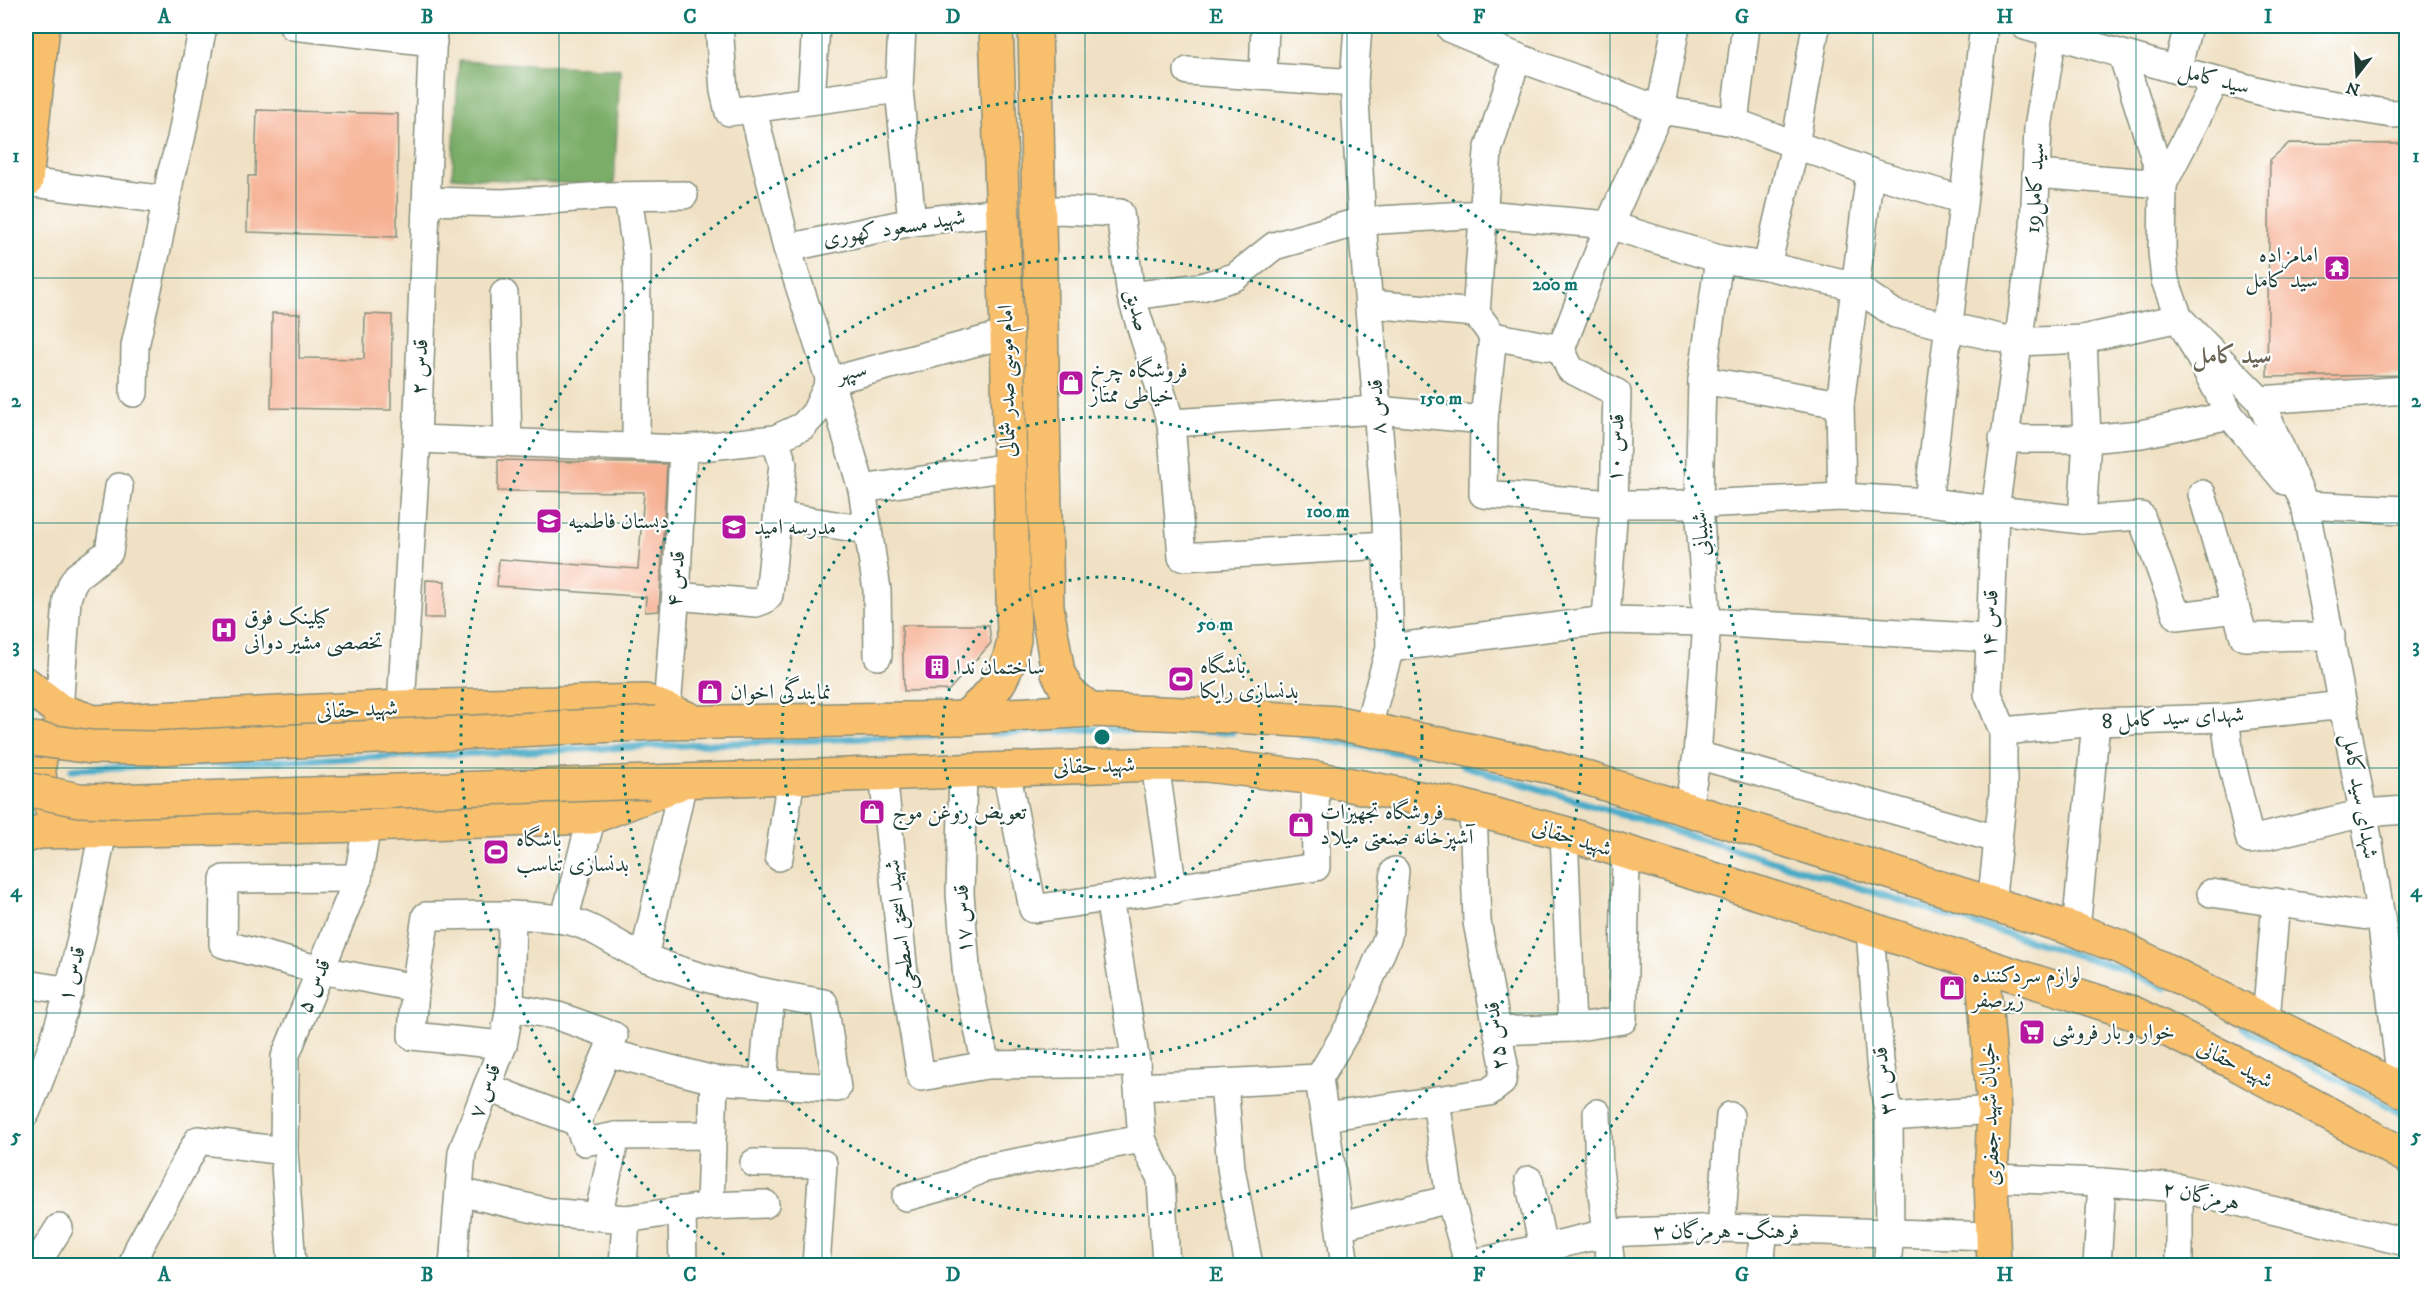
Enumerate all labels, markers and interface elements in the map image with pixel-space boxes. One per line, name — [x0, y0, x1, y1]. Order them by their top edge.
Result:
text: A — [157, 5, 172, 30]
text: B — [421, 5, 433, 30]
text: C — [683, 5, 697, 30]
text: D — [946, 5, 961, 30]
text: E — [1209, 5, 1223, 30]
text: F — [1473, 5, 1486, 30]
text: G — [1735, 5, 1749, 30]
text: H — [1997, 5, 2014, 30]
text: I — [2264, 5, 2272, 30]
north arrow — [2327, 45, 2387, 105]
street label: سید کامل — [2175, 57, 2253, 102]
text: N — [2344, 77, 2362, 100]
street label: سید کامل19 — [2019, 142, 2052, 235]
text: 1 — [12, 144, 20, 169]
text: 1 — [2412, 144, 2420, 169]
street label: شهید مسعود کهوری — [821, 203, 967, 253]
place label: امامزاده سید کامل — [2245, 242, 2318, 295]
temple icon: امامزاده سید کامل — [2322, 253, 2352, 283]
text: 200 m — [1532, 274, 1578, 296]
street label: صدیق — [1118, 286, 1156, 334]
street label: امام موسی صدر شمالی — [992, 304, 1027, 458]
street label: قدس ۲ — [406, 338, 434, 396]
district label: سید کامل — [2192, 341, 2272, 372]
street label: سپهر — [833, 356, 870, 389]
place label: فروشگاه چرخ خیاطی ممتاز — [1088, 356, 1188, 410]
shop icon: فروشگاه چرخ خیاطی ممتاز — [1056, 368, 1086, 398]
street label: قدس ۸ — [1362, 378, 1392, 436]
text: 150 m — [1420, 388, 1463, 410]
text: 2 — [11, 389, 22, 414]
text: 2 — [2411, 389, 2422, 414]
street label: قدس ۱۰ — [1601, 413, 1631, 483]
text: 100 m — [1306, 501, 1350, 523]
school or university icon: دبستان فاطمیه — [534, 506, 564, 536]
place label: دبستان فاطمیه — [568, 508, 669, 535]
street label: شیبانی — [1686, 511, 1716, 557]
school or university icon: مدرسه امید — [719, 512, 749, 542]
place label: مدرسه امید — [754, 514, 836, 541]
street label: قدس ۴ — [661, 550, 691, 608]
street label: قدس ۱۴ — [1975, 589, 2005, 659]
place label: کیلینک فوق تخصصی مشیر دوانی — [244, 604, 383, 657]
text: 50 m — [1196, 614, 1233, 636]
hospital icon: کیلینک فوق تخصصی مشیر دوانی — [209, 615, 239, 645]
text: 3 — [12, 634, 20, 659]
text: 3 — [2412, 634, 2420, 659]
building icon: ساختمان ندا — [922, 652, 952, 682]
place label: باشگاه بدنسازی رایکا — [1200, 652, 1299, 705]
place label: ساختمان ندا — [956, 654, 1045, 681]
sports icon: باشگاه بدنسازی رایکا — [1166, 664, 1196, 694]
place label: نمایندگی اخوان — [730, 675, 831, 706]
shop icon: نمایندگی اخوان — [695, 677, 725, 707]
street label: شهید حقانی — [315, 694, 399, 726]
street label: شهدای سید کامل 8 — [2101, 701, 2245, 736]
centre of rings — [1092, 727, 1112, 747]
street label: شهدای سید کامل — [2335, 731, 2384, 861]
street label: شهید حقانی — [1053, 751, 1135, 781]
shop icon: تعویض روغن موج — [857, 797, 887, 827]
place label: فروشگاه تجهیزات آشپزخانه صنعتی میلاد — [1320, 798, 1476, 852]
place label: تعویض روغن موج — [892, 799, 1027, 831]
shop icon: فروشگاه تجهیزات آشپزخانه صنعتی میلاد — [1286, 810, 1316, 840]
street label: شهید حقانی — [1529, 813, 1615, 863]
place label: باشگاه بدنسازی تناسب — [516, 825, 629, 878]
sports icon: باشگاه بدنسازی تناسب — [481, 837, 511, 867]
street label: شهید اسحق اسطحی — [879, 858, 922, 992]
text: 4 — [10, 879, 23, 904]
text: 4 — [2410, 879, 2423, 904]
street label: قدس ۱۷ — [948, 884, 978, 954]
street label: قدس ۱ — [52, 943, 92, 1005]
street label: قدس ۵ — [291, 955, 337, 1017]
place label: لوازم سردکننده زیرصفر — [1970, 962, 2081, 1014]
shop icon: لوازم سردکننده زیرصفر — [1937, 973, 1967, 1003]
street label: قدس ۲۵ — [1478, 1000, 1514, 1072]
supermarket icon: خوار و بار فروشی — [2017, 1017, 2047, 1047]
place label: خوار و بار فروشی — [2052, 1019, 2175, 1047]
street label: شهید حقانی — [2192, 1033, 2278, 1095]
street label: خیابان شهید جعفری — [1974, 1041, 2006, 1187]
street label: قدس ۳۱ — [1866, 1045, 1902, 1117]
street label: قدس ۷ — [463, 1060, 507, 1122]
text: 5 — [10, 1124, 21, 1149]
text: 5 — [2410, 1124, 2421, 1149]
street label: هرمزگان ۲ — [2160, 1174, 2242, 1218]
street label: فرهنگ- هرمزگان ۳ — [1653, 1217, 1799, 1246]
text: A — [157, 1263, 172, 1288]
text: B — [421, 1263, 433, 1288]
text: C — [683, 1263, 697, 1288]
text: D — [946, 1263, 961, 1288]
text: E — [1209, 1263, 1223, 1288]
text: F — [1473, 1263, 1486, 1288]
text: G — [1735, 1263, 1749, 1288]
text: H — [1997, 1263, 2014, 1288]
text: I — [2264, 1263, 2272, 1288]

